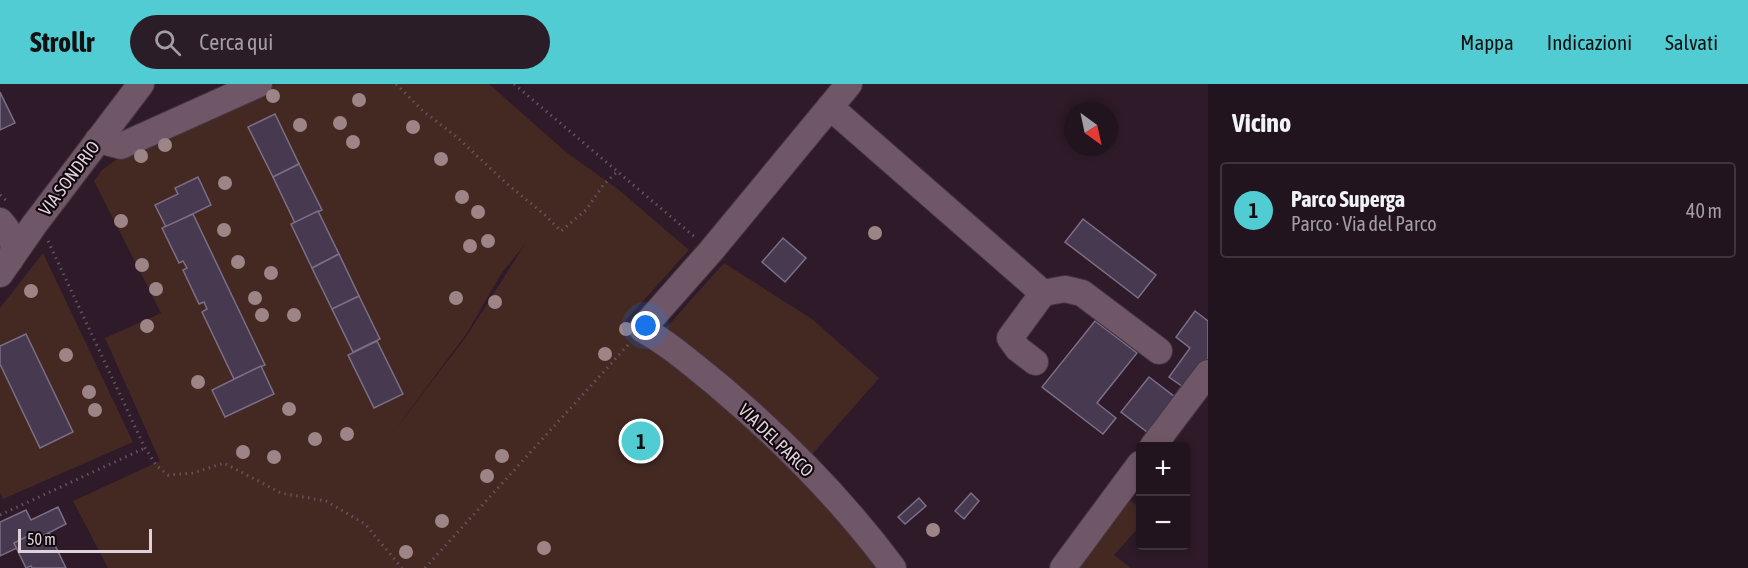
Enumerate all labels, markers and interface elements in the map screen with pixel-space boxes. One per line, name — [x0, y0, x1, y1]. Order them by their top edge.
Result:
search box — [130, 15, 550, 69]
text: Strollr — [30, 26, 94, 58]
icon: search — [151, 26, 184, 59]
text: Cerca qui — [199, 29, 273, 55]
text: Mappa — [1460, 30, 1514, 54]
text: Indicazioni — [1547, 30, 1632, 54]
text: Salvati — [1665, 30, 1718, 54]
north arrow — [1064, 102, 1118, 156]
text: Vicino — [1232, 108, 1291, 138]
street label: VIA SONDRIO — [34, 137, 104, 219]
text: Parco Superga — [1291, 186, 1405, 212]
text: 1 — [1249, 199, 1258, 222]
text: 40 m — [1686, 199, 1722, 222]
text: Parco · Via del Parco — [1291, 212, 1437, 235]
your location — [631, 311, 660, 340]
street label: VIA DEL PARCO — [734, 399, 818, 481]
pin: 1 — [622, 418, 660, 464]
map controls — [1136, 442, 1190, 550]
button: + — [1136, 442, 1190, 496]
button: − — [1136, 496, 1190, 550]
scale bar — [18, 526, 152, 554]
text: 50 m — [27, 530, 56, 548]

